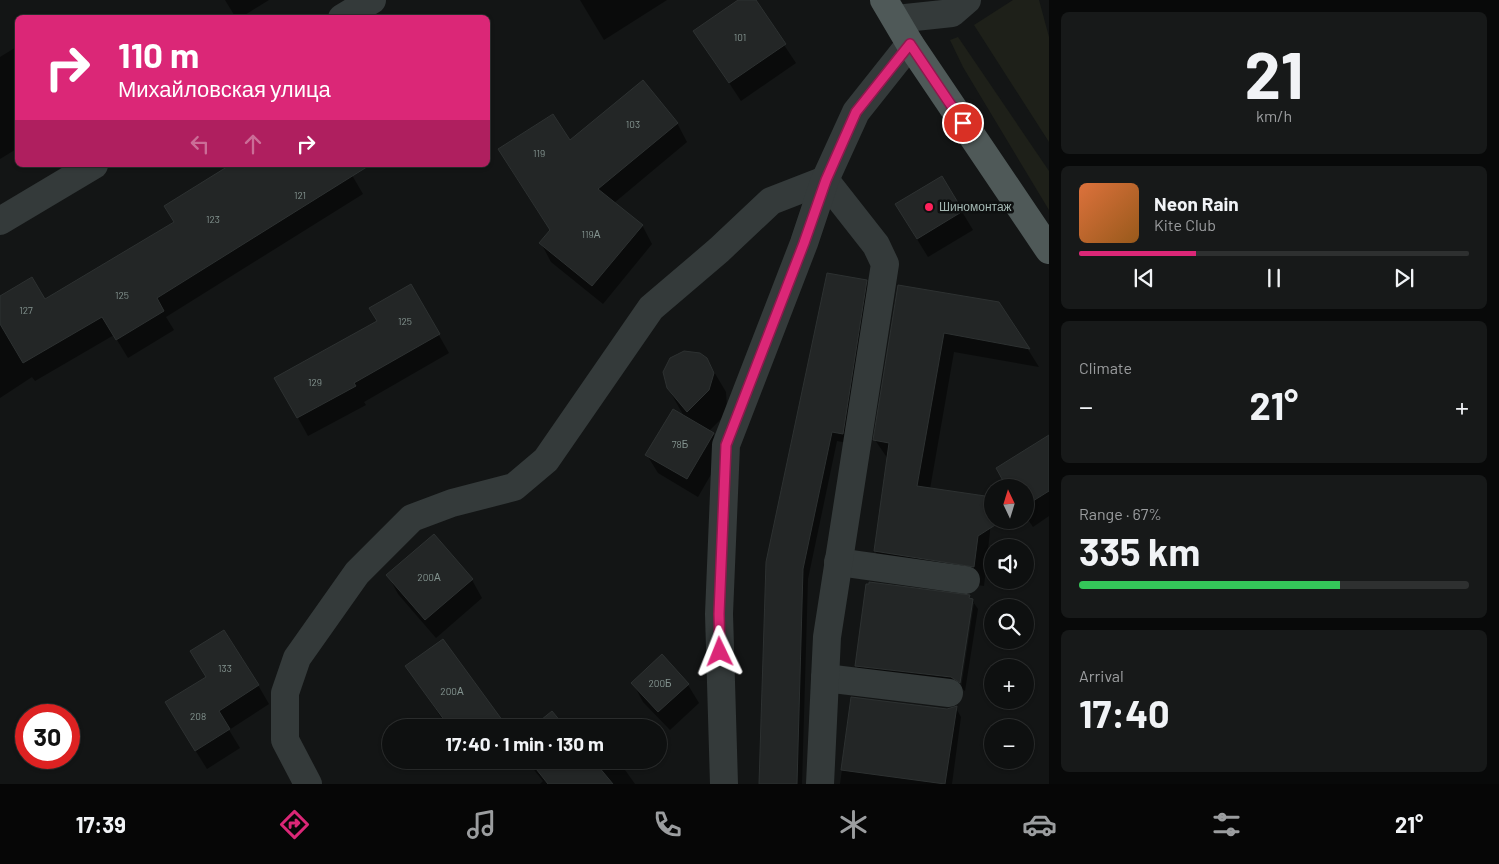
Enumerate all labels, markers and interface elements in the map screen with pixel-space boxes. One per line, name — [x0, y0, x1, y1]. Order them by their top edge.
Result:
house number: 101 — [734, 31, 746, 43]
text: 110 m — [118, 33, 199, 75]
text: 21 — [1244, 34, 1304, 112]
icon: right — [35, 35, 100, 100]
text: Михайловская улица — [118, 75, 331, 101]
pin — [942, 102, 984, 144]
text: km/h — [1256, 106, 1292, 125]
icon: arrive — [949, 109, 977, 137]
house number: 103 — [626, 118, 640, 130]
icon: left — [186, 130, 214, 158]
icon: ahead — [239, 130, 267, 158]
icon: right — [292, 130, 320, 158]
house number: 119 — [533, 147, 545, 159]
house number: 121 — [294, 189, 306, 201]
text: Neon Rain — [1154, 192, 1239, 215]
place label: Шиномонтаж — [939, 199, 1012, 213]
marker: Шиномонтаж — [923, 201, 935, 213]
house number: 123 — [206, 213, 220, 225]
text: Kite Club — [1154, 215, 1216, 234]
house number: 119А — [582, 228, 601, 240]
icon: previous — [1130, 264, 1158, 292]
icon: pause — [1260, 264, 1288, 292]
icon: next — [1390, 264, 1418, 292]
house number: 125 — [115, 289, 129, 301]
house number: 127 — [19, 304, 33, 316]
house number: 125 — [398, 315, 412, 327]
text: Climate — [1079, 358, 1132, 377]
house number: 129 — [308, 376, 322, 388]
text: 21° — [1250, 382, 1298, 428]
text: − — [1079, 389, 1093, 423]
text: + — [1455, 389, 1469, 423]
house number: 78Б — [672, 438, 689, 450]
north arrow — [984, 479, 1034, 529]
map controls — [984, 479, 1034, 769]
text: Range · 67% — [1079, 504, 1162, 523]
text: 335 km — [1079, 528, 1200, 574]
button: sound — [984, 539, 1034, 589]
house number: 200А — [417, 571, 441, 583]
button: search — [984, 599, 1034, 649]
position arrow — [693, 625, 745, 677]
button: + — [984, 659, 1034, 709]
house number: 133 — [218, 662, 232, 674]
text: Arrival — [1079, 666, 1124, 685]
house number: 200Б — [648, 677, 672, 689]
house number: 200А — [440, 685, 464, 697]
text: 17:40 — [1079, 690, 1170, 736]
speed limit sign: 30 — [15, 704, 80, 769]
house number: 208 — [190, 710, 206, 722]
button: − — [984, 719, 1034, 769]
text: 17:40 · 1 min · 130 m — [445, 732, 604, 755]
icon: directions — [277, 807, 312, 842]
icon: music — [464, 807, 499, 842]
icon: phone — [650, 807, 685, 842]
icon: climate — [836, 807, 871, 842]
icon: car — [1022, 807, 1057, 842]
icon: filters — [1209, 807, 1244, 842]
text: 17:39 — [76, 811, 126, 837]
text: 21° — [1395, 811, 1423, 837]

